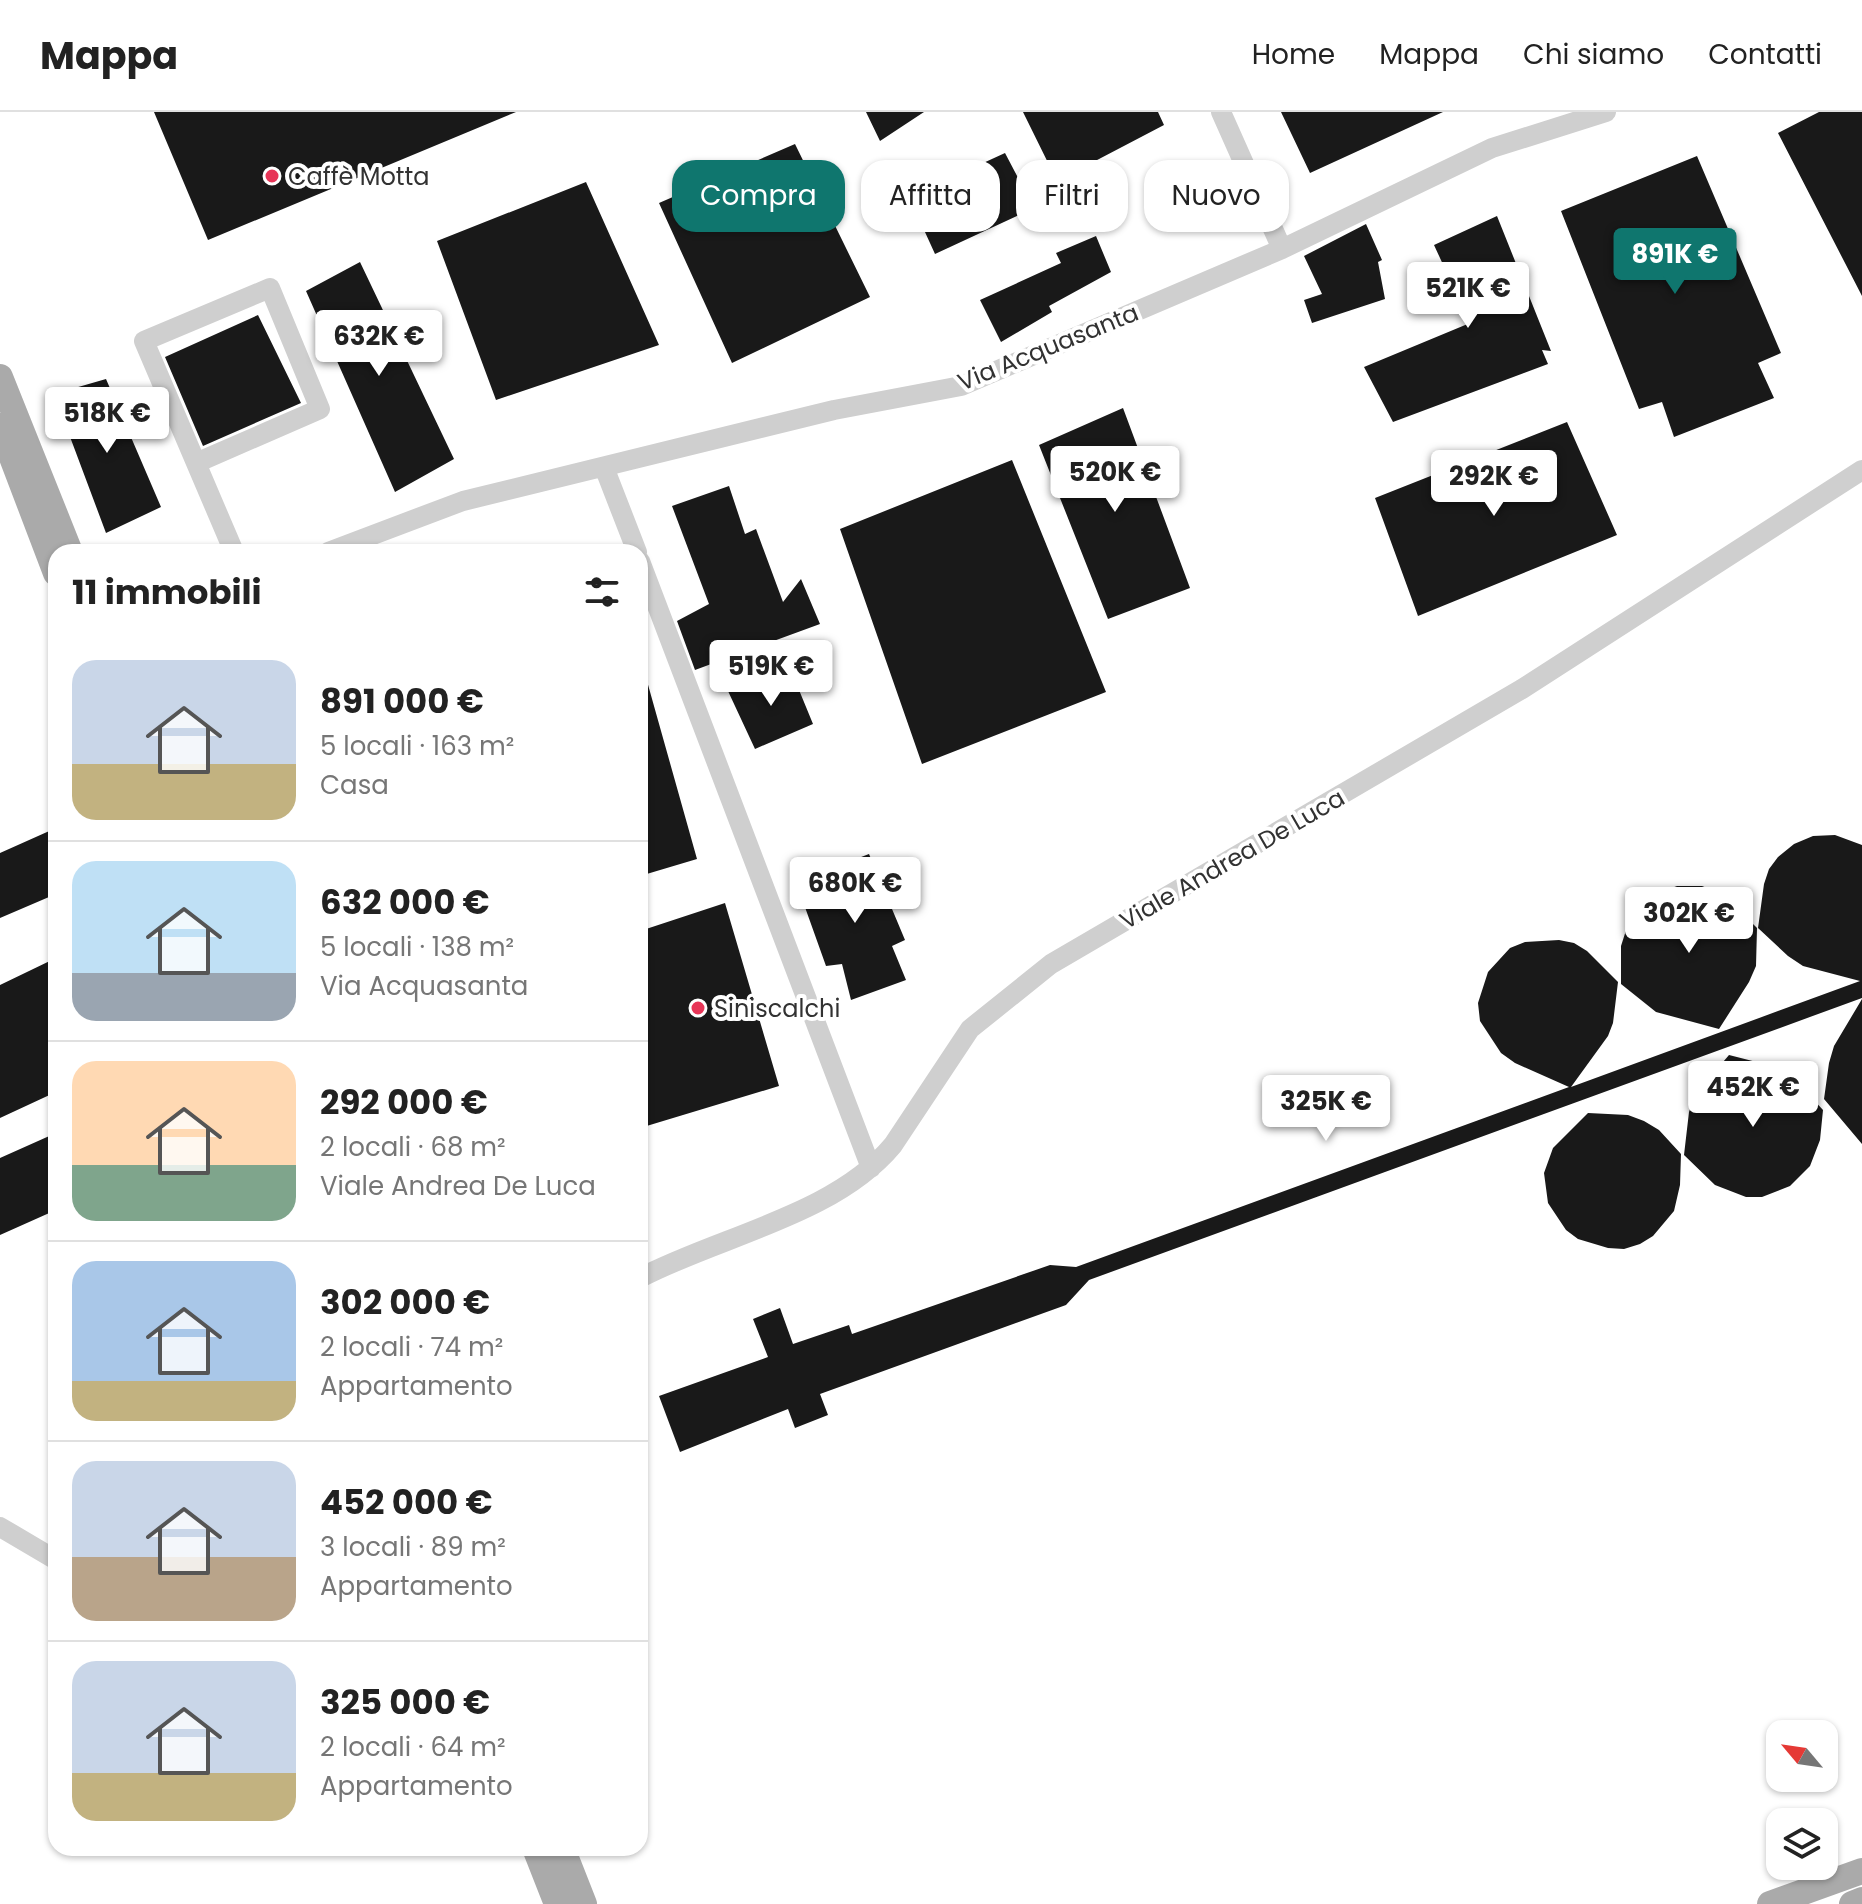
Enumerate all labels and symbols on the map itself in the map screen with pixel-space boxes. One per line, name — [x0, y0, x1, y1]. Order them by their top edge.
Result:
place label: Caffè Motta — [288, 160, 430, 193]
marker: Caffè Motta — [263, 167, 281, 185]
pin: 891K € — [1610, 228, 1740, 296]
pin: 521K € — [1403, 262, 1533, 330]
street label: Via Acquasanta — [953, 296, 1143, 398]
pin: 632K € — [314, 310, 444, 378]
pin: 518K € — [42, 387, 172, 455]
pin: 520K € — [1050, 446, 1180, 514]
pin: 292K € — [1429, 450, 1559, 518]
pin: 519K € — [706, 640, 836, 708]
street label: Viale Andrea De Luca — [1114, 781, 1350, 937]
pin: 680K € — [790, 857, 920, 925]
pin: 302K € — [1624, 887, 1754, 955]
place label: Siniscalchi — [714, 992, 840, 1025]
marker: Siniscalchi — [689, 999, 707, 1017]
pin: 452K € — [1688, 1061, 1818, 1129]
pin: 325K € — [1261, 1075, 1391, 1143]
north arrow — [1766, 1720, 1838, 1792]

